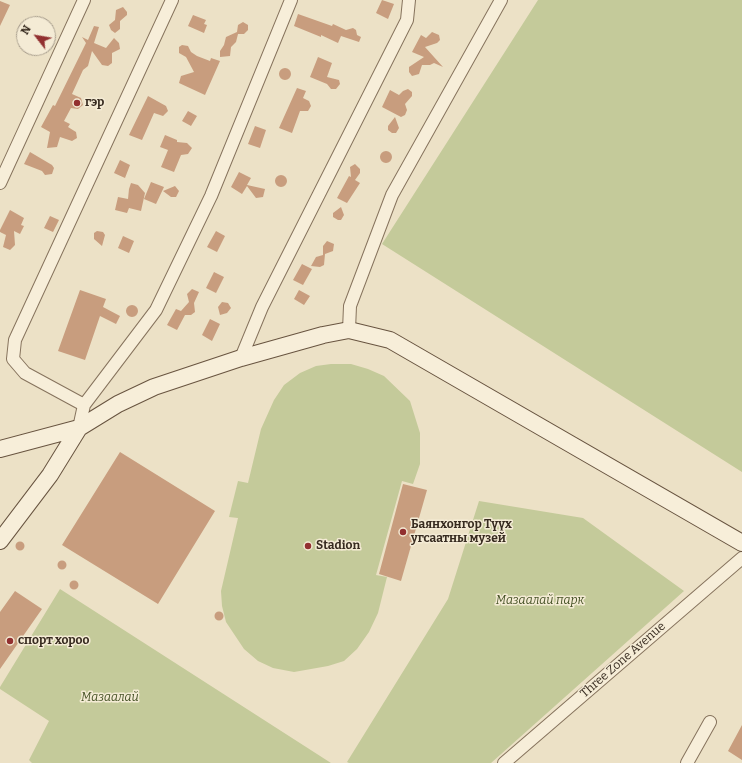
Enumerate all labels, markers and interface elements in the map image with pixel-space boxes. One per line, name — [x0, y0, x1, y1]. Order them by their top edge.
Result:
north arrow — [16, 16, 56, 56]
text: N — [18, 23, 34, 37]
place label: гэр — [85, 96, 104, 110]
marker: гэр — [72, 98, 82, 108]
place label: Баянхонгор Түүх угсаатны музей — [411, 518, 512, 546]
marker: Баянхонгор Түүх угсаатны музей — [398, 527, 408, 537]
place label: Stadion — [316, 539, 360, 553]
marker: Stadion — [303, 541, 313, 551]
park label: Мазаалай парк — [496, 594, 584, 608]
street label: Three Zone Avenue — [578, 619, 668, 701]
place label: спорт хороо — [18, 634, 89, 648]
marker: спорт хороо — [5, 636, 15, 646]
park label: Мазаалай — [81, 691, 139, 705]

